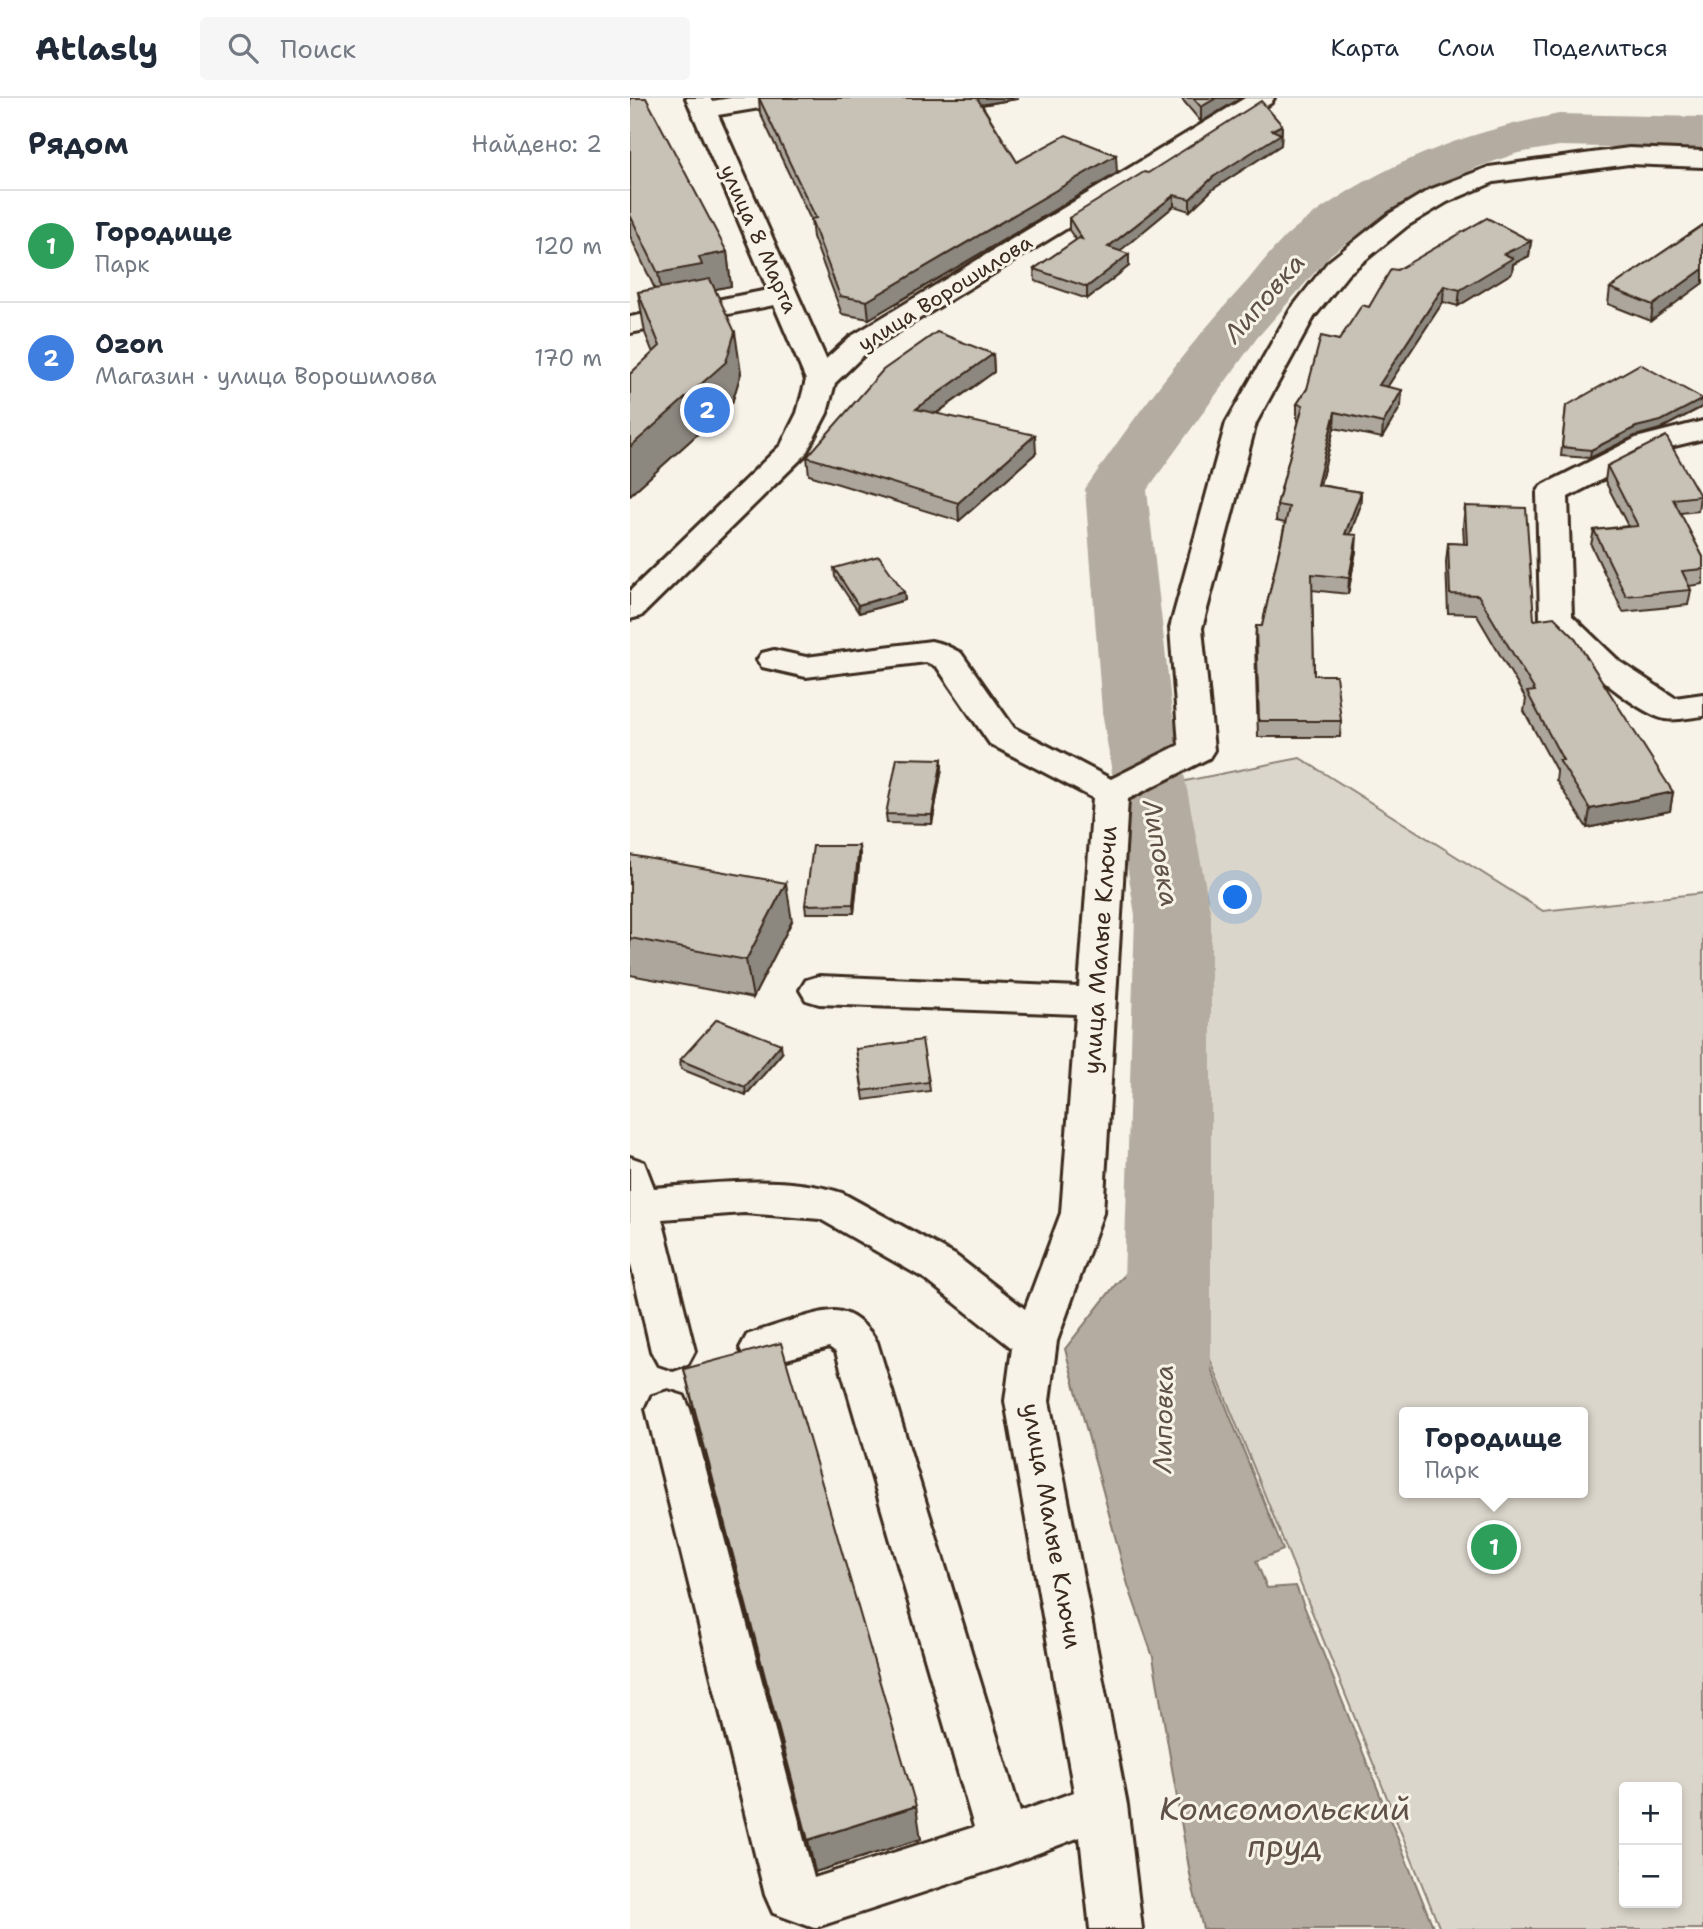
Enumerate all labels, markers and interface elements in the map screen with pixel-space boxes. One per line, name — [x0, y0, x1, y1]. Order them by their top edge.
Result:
search box — [200, 17, 690, 80]
text: Atlasly — [35, 26, 158, 71]
icon: search — [224, 29, 262, 67]
text: Поиск — [280, 31, 356, 66]
text: Карта — [1331, 32, 1399, 64]
text: Слои — [1437, 32, 1495, 64]
text: Поделиться — [1533, 32, 1668, 64]
text: Рядом — [28, 123, 128, 164]
text: Найдено: 2 — [472, 129, 602, 159]
street label: улица 8 Марта — [714, 160, 804, 318]
text: Городище — [95, 214, 233, 249]
street label: улица Ворошилова — [853, 228, 1037, 358]
text: 1 — [46, 231, 56, 261]
text: 120 m — [534, 231, 602, 261]
water label: Липовка — [1214, 245, 1312, 351]
text: Парк — [95, 249, 150, 279]
text: Ozon — [95, 326, 164, 361]
text: 2 — [43, 343, 59, 373]
text: 170 m — [534, 343, 602, 373]
text: Магазин · улица Ворошилова — [95, 361, 437, 391]
pin: 2 — [684, 384, 730, 436]
water label: Липовка — [1135, 796, 1188, 909]
street label: улица Малые Ключи — [1075, 825, 1125, 1075]
your location — [1218, 880, 1252, 914]
water label: Липовка — [1144, 1364, 1181, 1474]
street label: улица Малые Ключи — [1015, 1401, 1089, 1651]
popup — [1399, 1407, 1588, 1498]
text: Городище — [1425, 1420, 1562, 1455]
text: Парк — [1425, 1455, 1479, 1485]
pin: 1 — [1471, 1521, 1517, 1573]
map controls — [1619, 1782, 1682, 1908]
button: + — [1619, 1782, 1682, 1845]
water label: Комсомольский пруд — [1159, 1787, 1411, 1867]
button: − — [1619, 1845, 1682, 1908]

